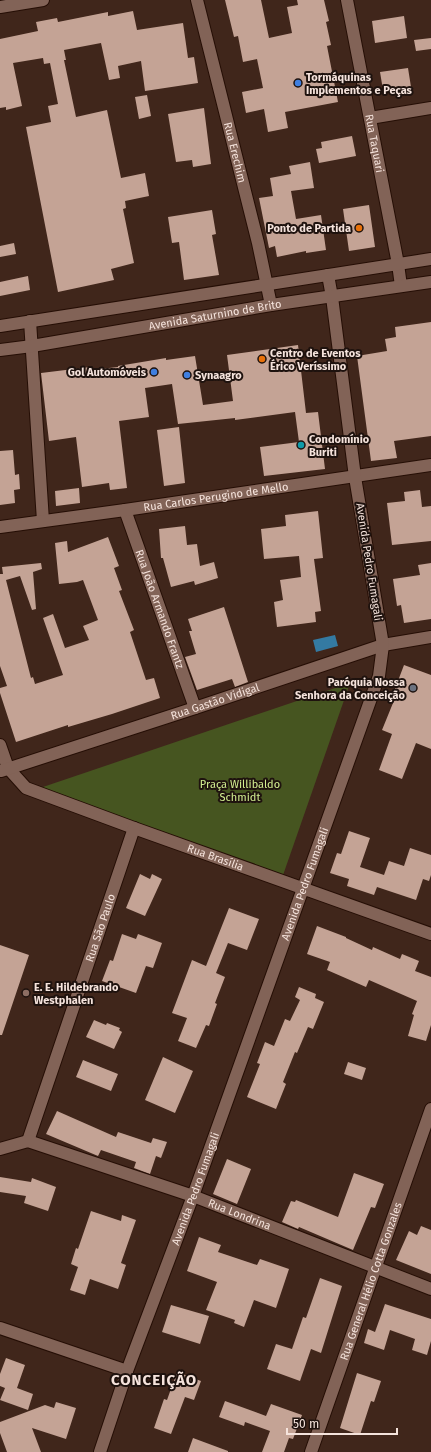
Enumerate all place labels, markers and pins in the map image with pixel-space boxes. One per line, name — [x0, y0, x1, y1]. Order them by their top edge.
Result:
place label: Tormáquinas Implementos e Peças — [306, 71, 413, 97]
marker: Tormáquinas Implementos e Peças — [293, 78, 303, 88]
place label: Ponto de Partida — [267, 222, 351, 235]
marker: Ponto de Partida — [354, 223, 364, 233]
place label: Centro de Eventos Érico Veríssimo — [270, 347, 361, 373]
marker: Centro de Eventos Érico Veríssimo — [257, 354, 267, 364]
place label: Gol Automóveis — [68, 366, 147, 379]
marker: Gol Automóveis — [149, 367, 159, 377]
place label: Synaagro — [195, 369, 242, 382]
marker: Synaagro — [182, 370, 192, 380]
place label: Condomínio Buriti — [309, 433, 370, 459]
marker: Condomínio Buriti — [296, 440, 306, 450]
place label: Paróquia Nossa Senhora da Conceição — [295, 676, 406, 702]
marker: Paróquia Nossa Senhora da Conceição — [408, 683, 418, 693]
place label: E. E. Hildebrando Westphalen — [34, 981, 119, 1007]
marker: E. E. Hildebrando Westphalen — [21, 988, 31, 998]

